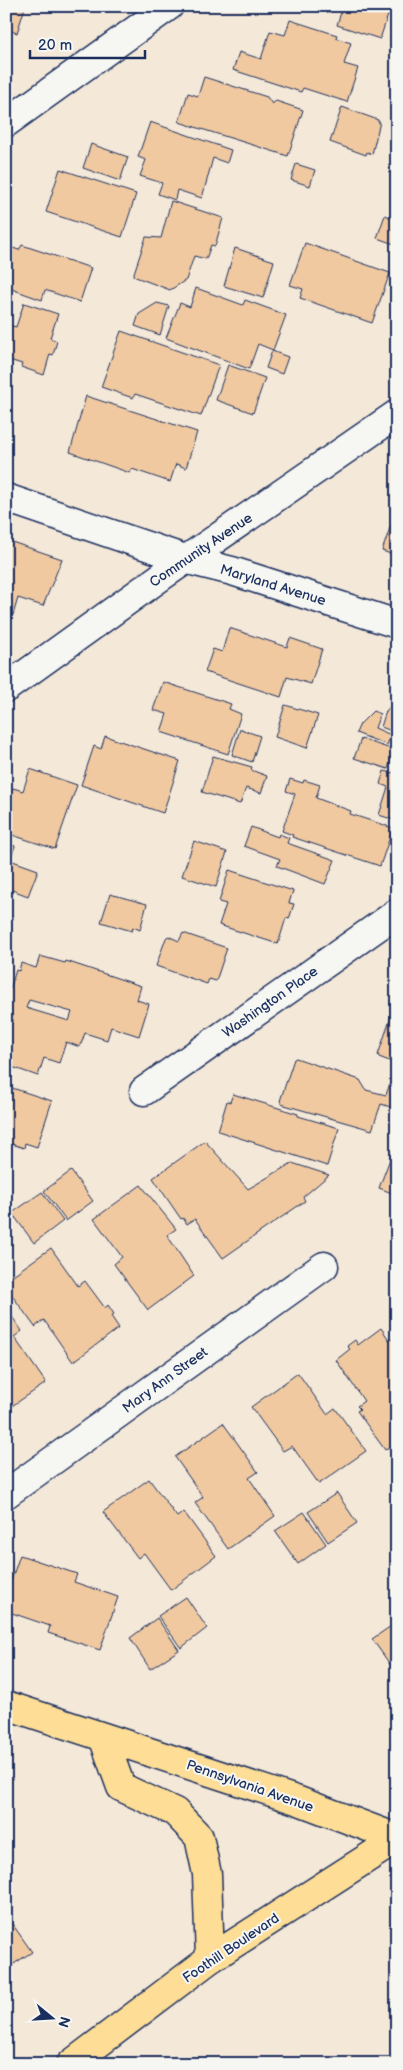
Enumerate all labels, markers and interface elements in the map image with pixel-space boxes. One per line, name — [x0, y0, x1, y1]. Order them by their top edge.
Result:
scale bar — [30, 28, 145, 60]
text: 20 m — [38, 36, 72, 55]
street label: Community Avenue — [146, 509, 256, 591]
street label: Maryland Avenue — [218, 561, 328, 609]
street label: Washington Place — [219, 963, 321, 1041]
street label: Mary Ann Street — [119, 1343, 212, 1417]
street label: Pennsylvania Avenue — [184, 1756, 316, 1816]
street label: Foothill Boulevard — [180, 1909, 282, 1987]
north arrow — [28, 1992, 78, 2042]
text: N — [54, 2014, 74, 2029]

